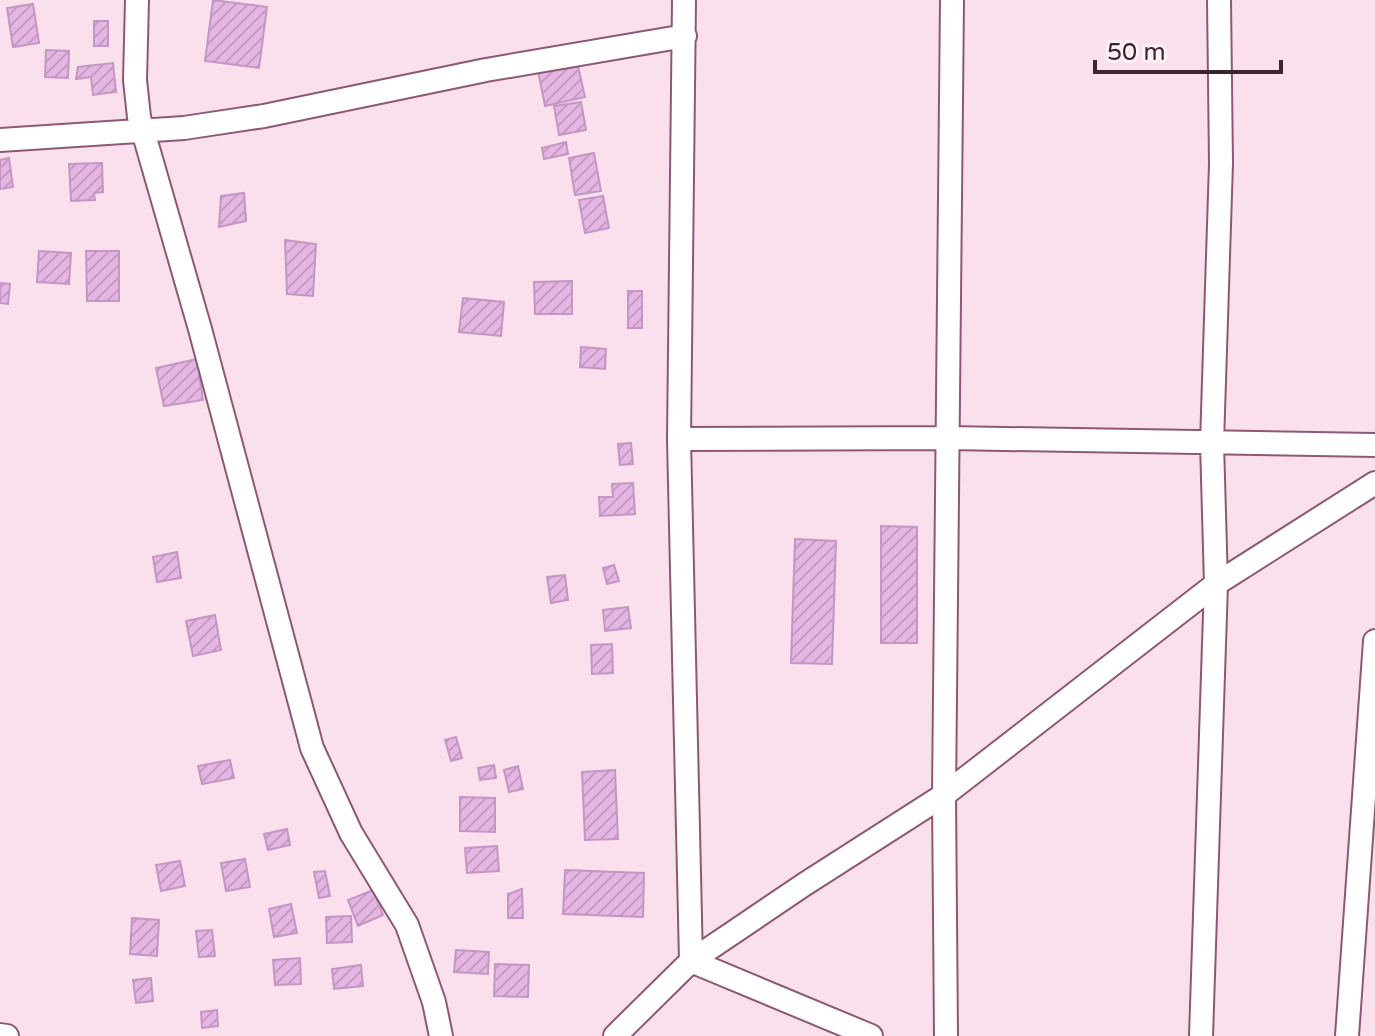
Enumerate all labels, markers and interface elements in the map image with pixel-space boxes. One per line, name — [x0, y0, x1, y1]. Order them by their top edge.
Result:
scale bar — [1095, 24, 1281, 74]
text: 50 m — [1107, 38, 1165, 67]

